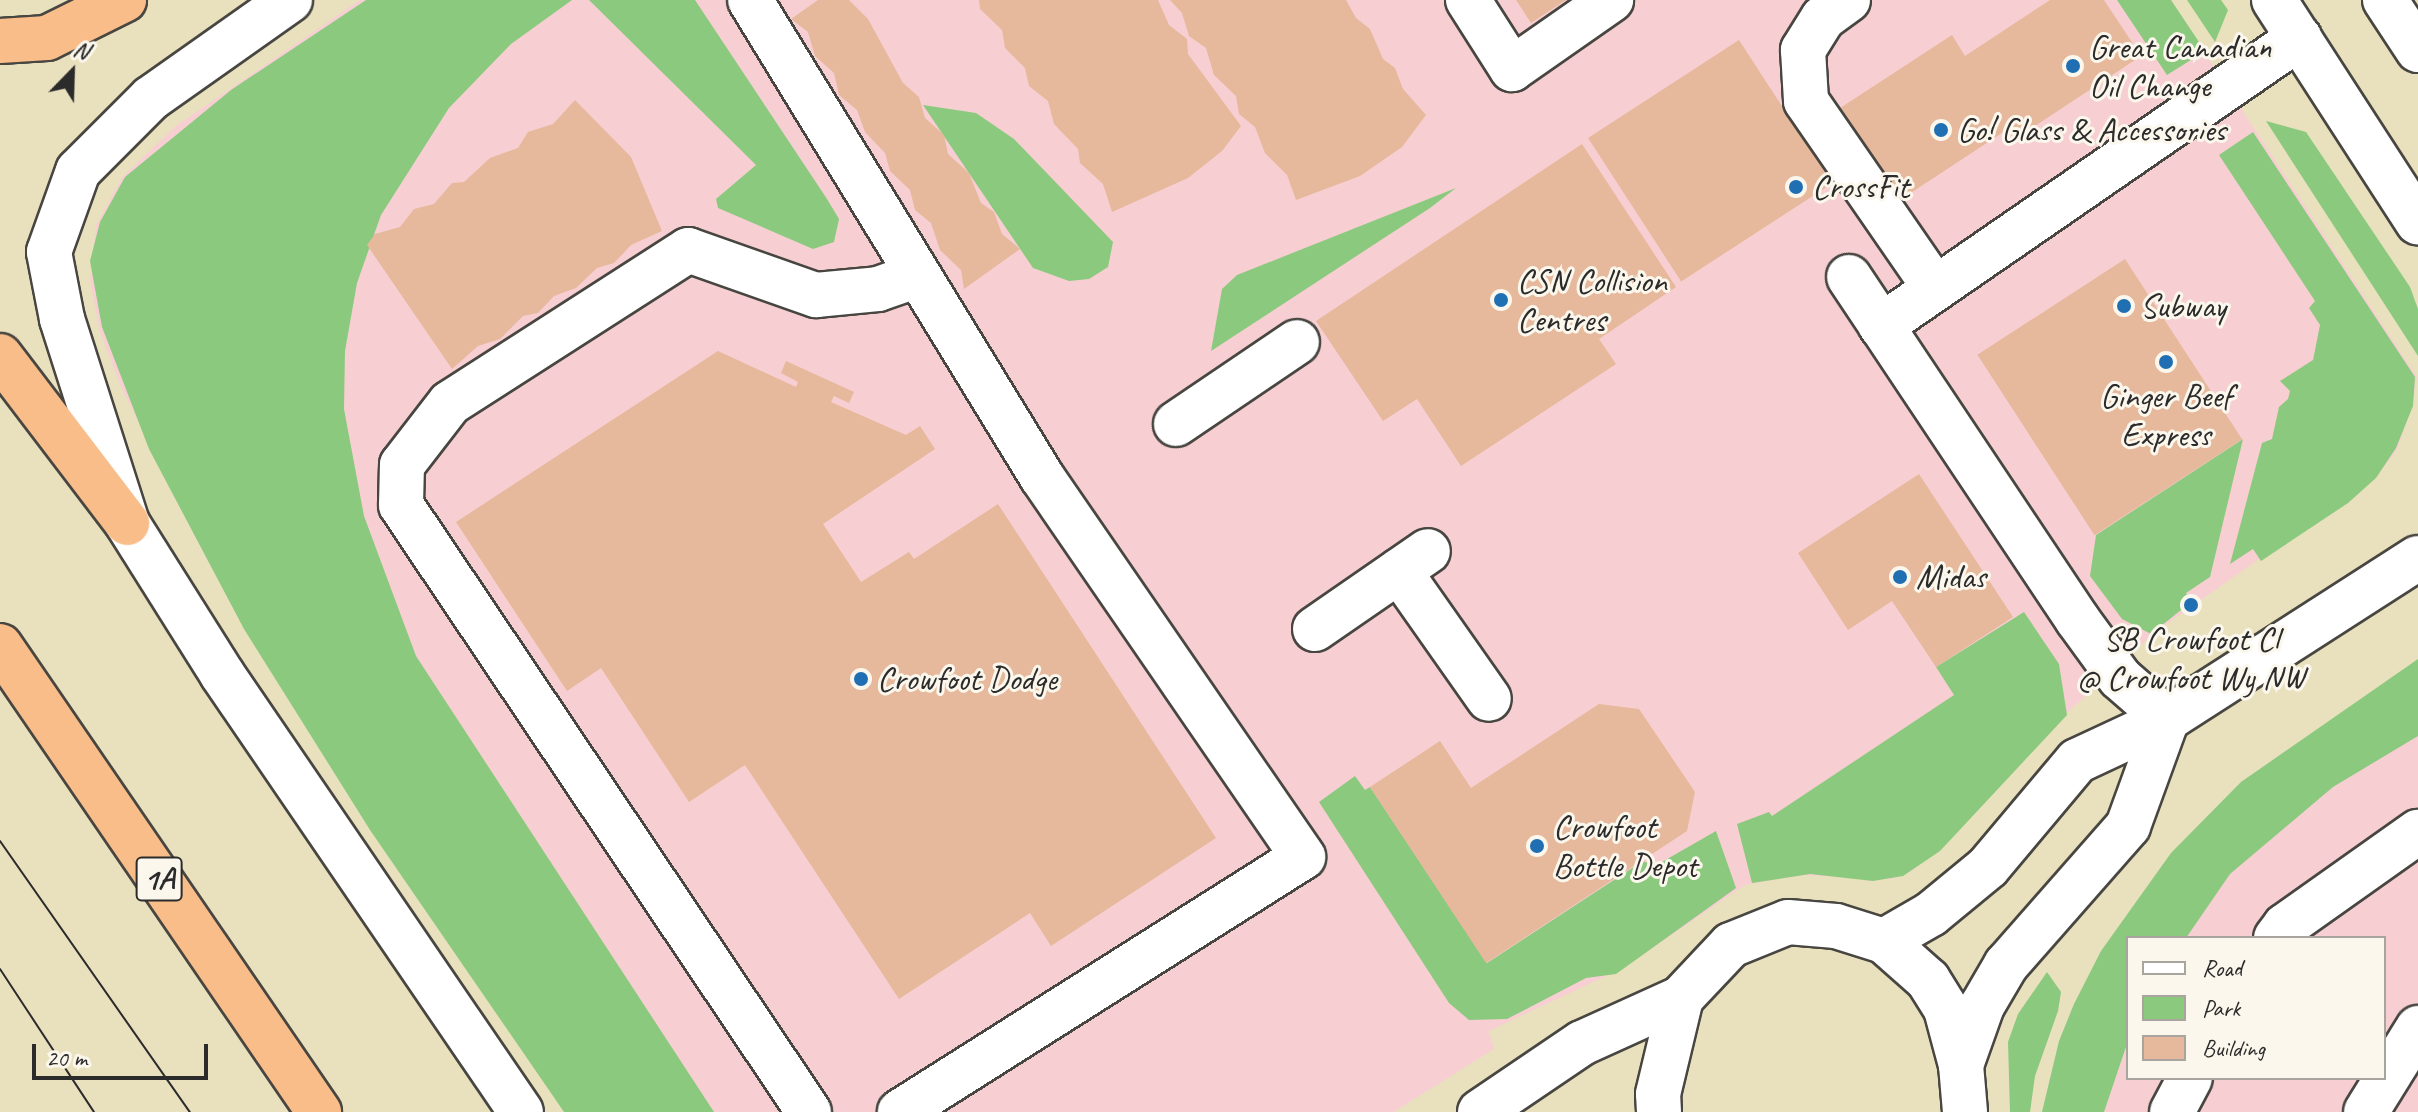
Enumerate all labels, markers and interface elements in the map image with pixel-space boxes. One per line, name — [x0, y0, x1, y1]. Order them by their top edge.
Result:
place label: Great Canadian Oil Change — [2089, 26, 2272, 106]
north arrow — [32, 32, 112, 112]
text: N — [70, 34, 93, 65]
marker: Great Canadian Oil Change — [2064, 57, 2082, 75]
place label: Go! Glass & Accessories — [1957, 110, 2226, 150]
marker: Go! Glass & Accessories — [1932, 121, 1950, 139]
place label: CrossFit — [1812, 167, 1909, 207]
marker: CrossFit — [1787, 178, 1805, 196]
place label: CSN Collision Centres — [1517, 260, 1667, 340]
place label: Subway — [2140, 286, 2226, 326]
marker: CSN Collision Centres — [1492, 291, 1510, 309]
marker: Subway — [2115, 297, 2133, 315]
marker: Ginger Beef Express — [2157, 353, 2175, 371]
place label: Ginger Beef Express — [2100, 375, 2232, 454]
place label: Midas — [1916, 557, 1986, 597]
marker: Midas — [1891, 568, 1909, 586]
marker: SB Crowfoot Cl @ Crowfoot Wy NW — [2182, 596, 2200, 614]
place label: SB Crowfoot Cl @ Crowfoot Wy NW — [2075, 618, 2307, 698]
place label: Crowfoot Dodge — [877, 659, 1057, 699]
marker: Crowfoot Dodge — [852, 670, 870, 688]
place label: Crowfoot Bottle Depot — [1553, 806, 1697, 886]
marker: Crowfoot Bottle Depot — [1528, 837, 1546, 855]
road number: 1A — [135, 851, 183, 907]
legend — [2126, 936, 2386, 1080]
text: Road — [2202, 953, 2242, 983]
text: Park — [2202, 993, 2240, 1023]
scale bar — [36, 1028, 212, 1078]
text: Building — [2202, 1033, 2265, 1063]
text: 20 m — [46, 1043, 87, 1073]

